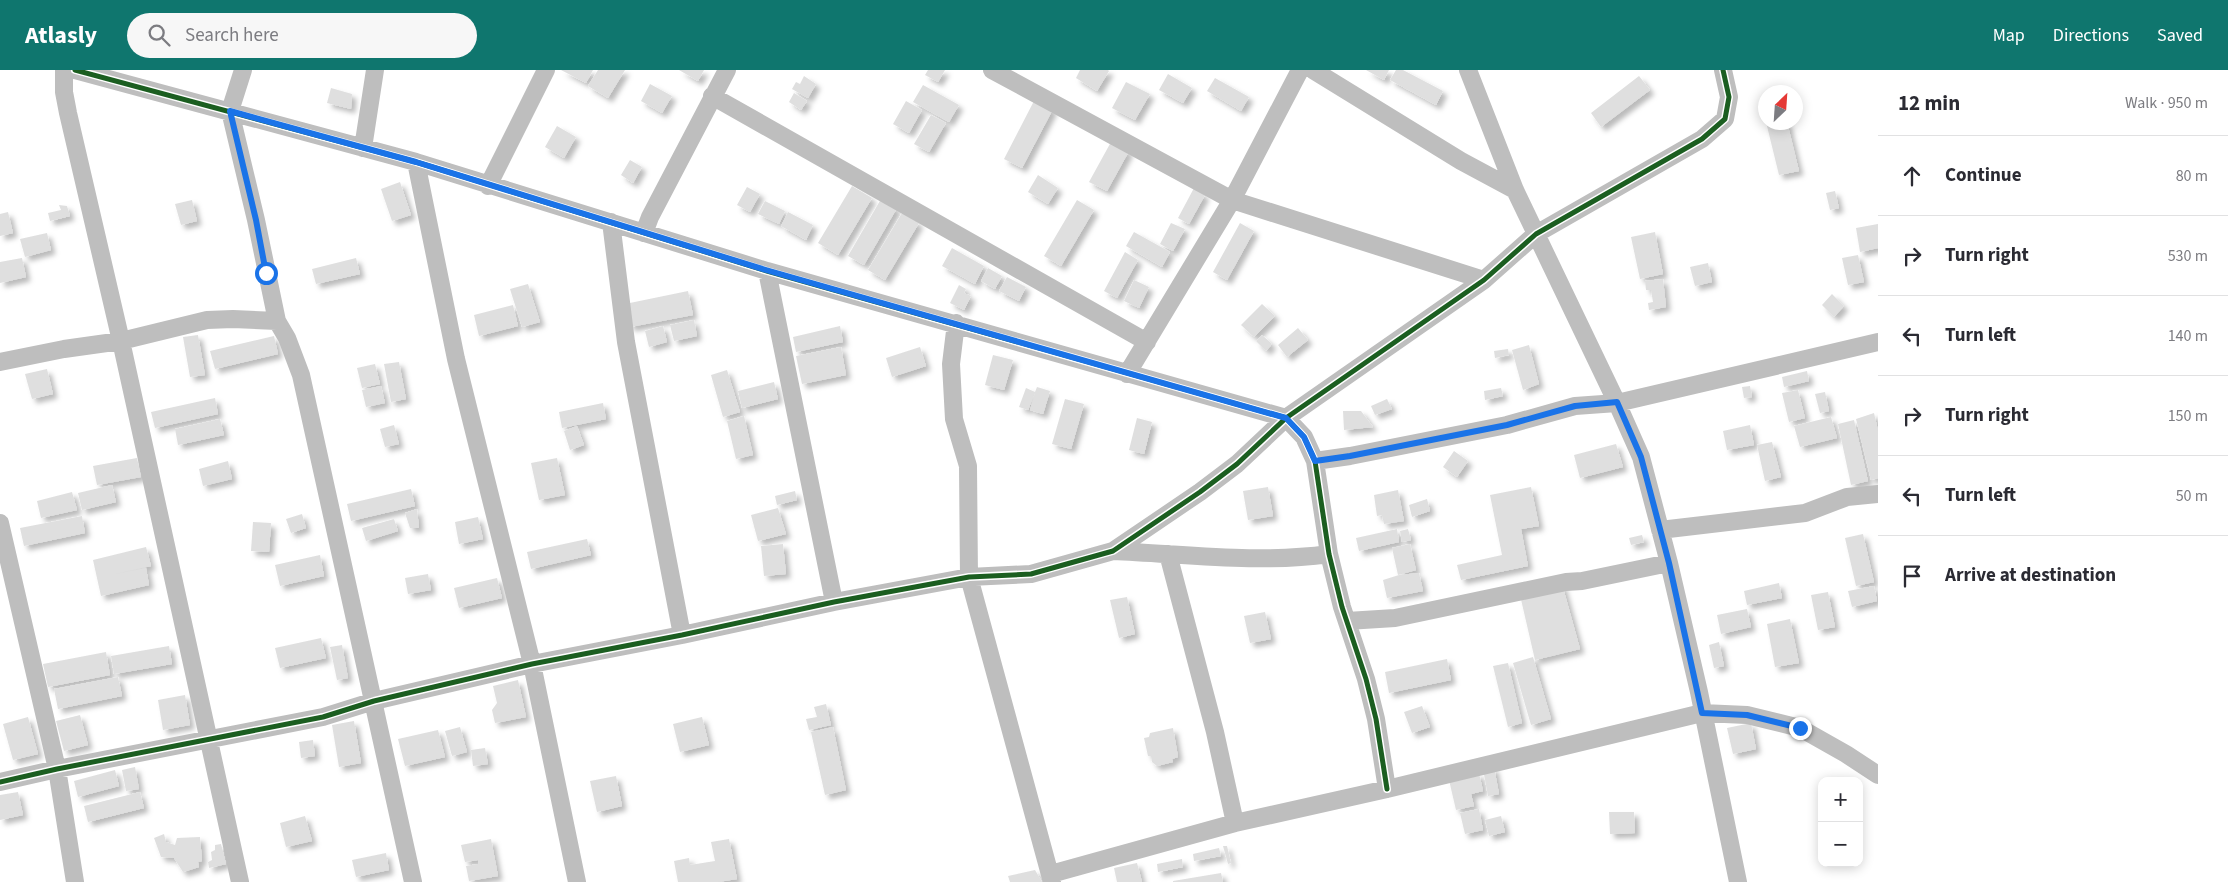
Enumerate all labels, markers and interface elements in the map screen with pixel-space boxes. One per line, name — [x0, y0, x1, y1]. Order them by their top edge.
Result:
search box — [127, 13, 477, 58]
text: Atlasly — [25, 18, 97, 53]
icon: search — [145, 21, 173, 49]
text: Search here — [185, 22, 279, 49]
text: Map — [1993, 23, 2025, 48]
text: Directions — [2053, 23, 2129, 48]
text: Saved — [2157, 23, 2203, 48]
north arrow — [1758, 85, 1803, 130]
text: 12 min — [1898, 88, 1960, 118]
text: Walk · 950 m — [2125, 92, 2208, 114]
icon: ahead — [1898, 162, 1926, 190]
text: Continue — [1945, 162, 2022, 189]
text: 80 m — [2176, 165, 2208, 187]
icon: right — [1898, 242, 1926, 270]
text: Turn right — [1945, 242, 2029, 269]
text: 530 m — [2168, 245, 2208, 267]
route start — [255, 262, 278, 285]
icon: left — [1898, 322, 1926, 350]
text: Turn left — [1945, 322, 2016, 349]
text: 140 m — [2168, 325, 2208, 347]
icon: right — [1898, 402, 1926, 430]
text: Turn right — [1945, 402, 2029, 429]
text: 150 m — [2168, 405, 2208, 427]
icon: left — [1898, 482, 1926, 510]
text: Turn left — [1945, 482, 2016, 509]
text: 50 m — [2176, 485, 2208, 507]
icon: arrive — [1898, 562, 1926, 590]
text: Arrive at destination — [1945, 562, 2116, 589]
route end — [1789, 717, 1812, 740]
map controls — [1818, 777, 1863, 867]
button: + — [1818, 777, 1863, 822]
button: − — [1818, 822, 1863, 867]

